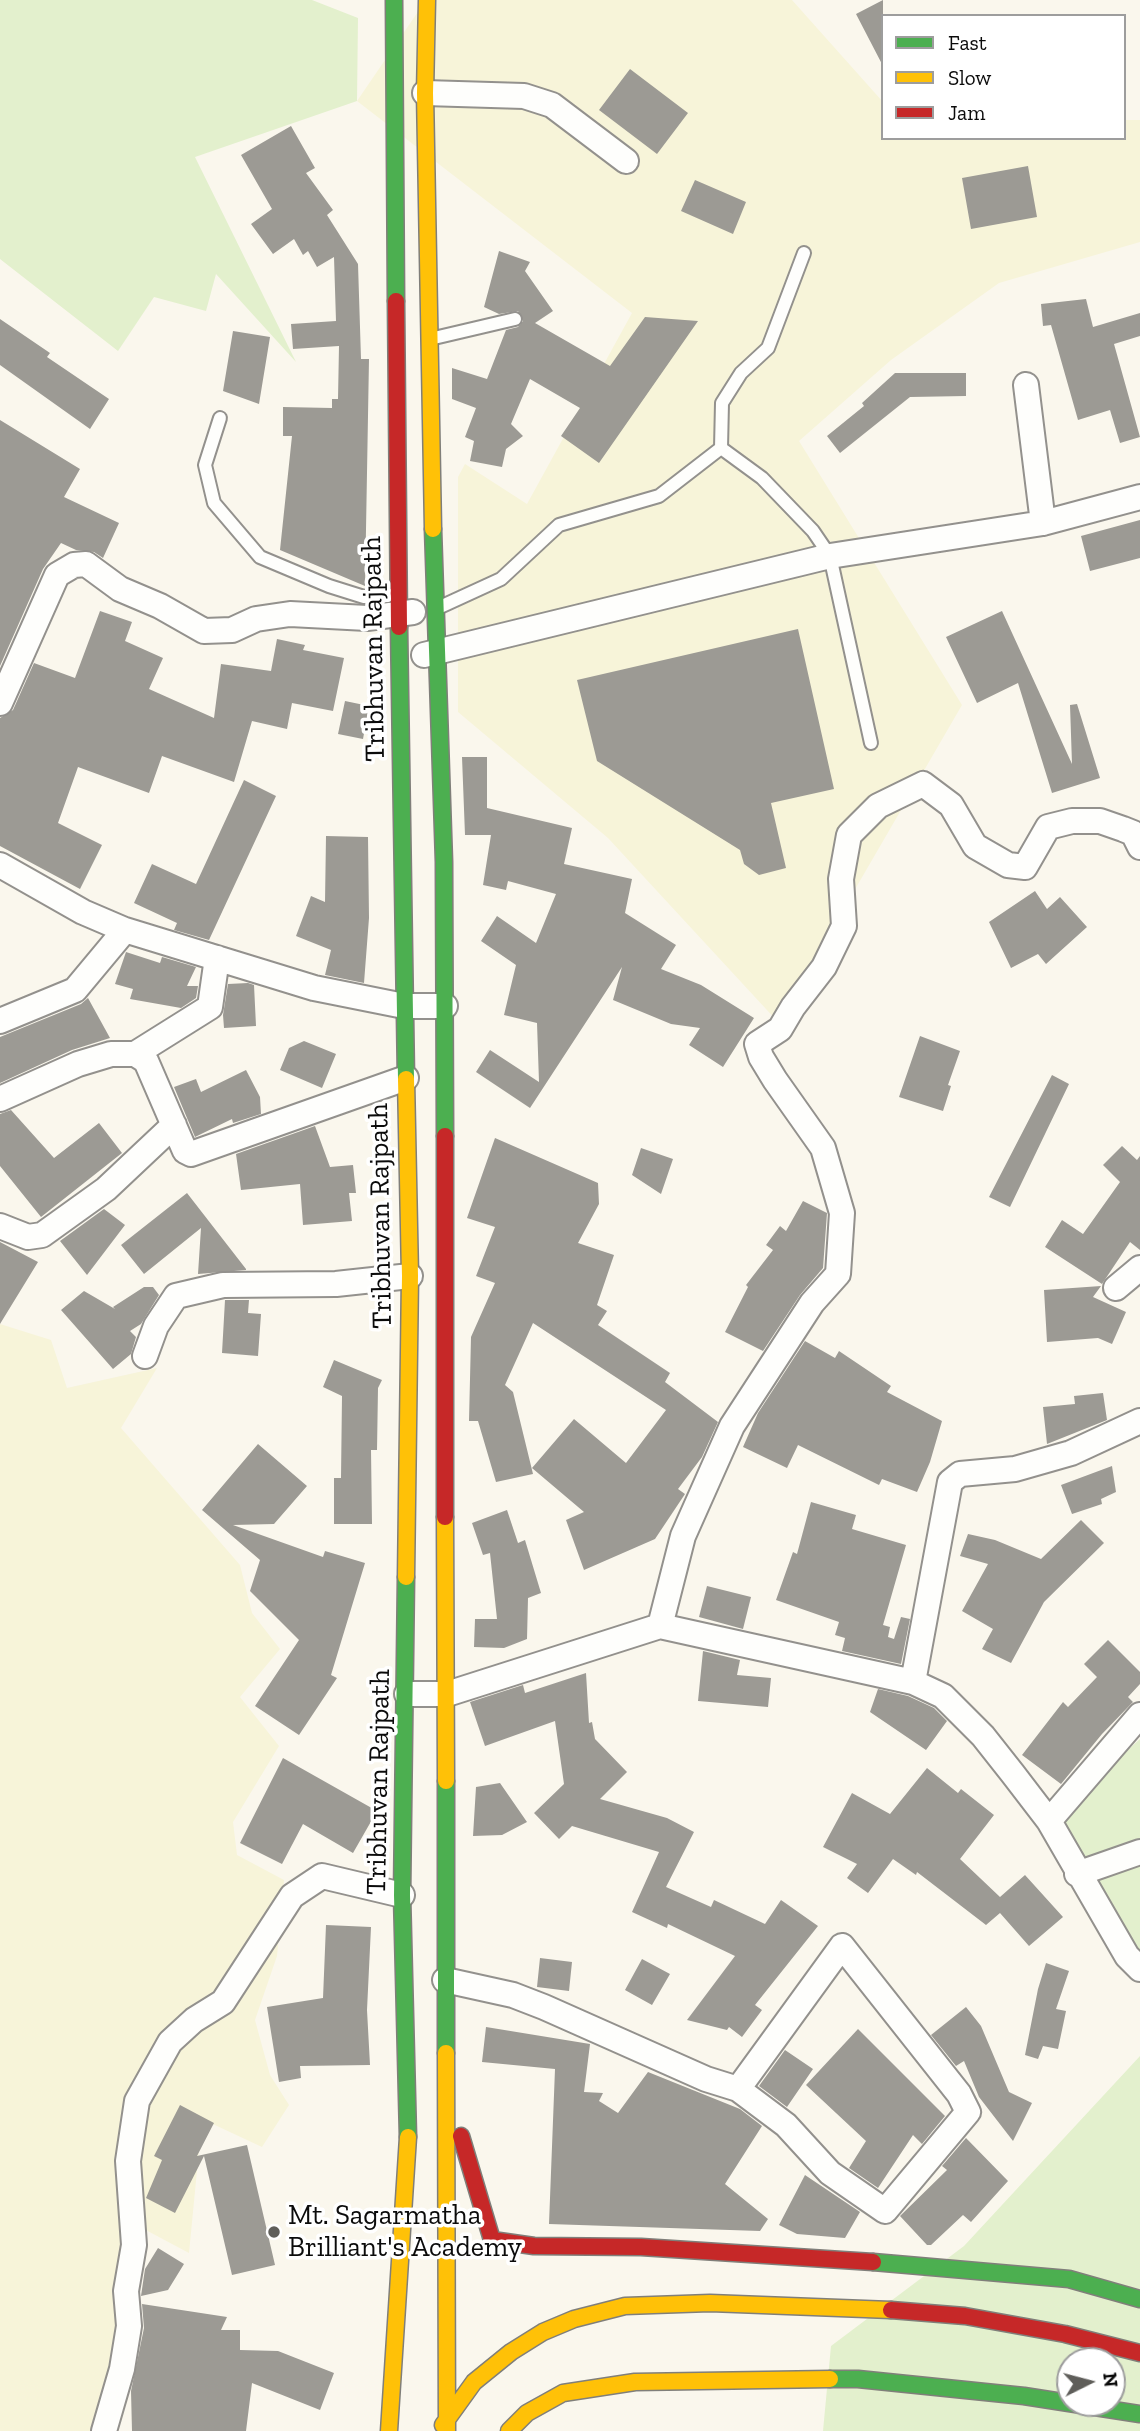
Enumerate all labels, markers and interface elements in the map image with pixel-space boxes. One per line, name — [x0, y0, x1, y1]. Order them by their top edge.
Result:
legend — [881, 14, 1126, 140]
text: Fast — [948, 30, 987, 55]
text: Slow — [948, 65, 991, 90]
text: Jam — [948, 100, 985, 125]
street label: Tribhuvan Rajpath — [355, 536, 393, 762]
street label: Tribhuvan Rajpath — [362, 1103, 400, 1329]
street label: Tribhuvan Rajpath — [360, 1669, 398, 1895]
place label: Mt. Sagarmatha Brilliant's Academy — [288, 2199, 522, 2265]
marker: Mt. Sagarmatha Brilliant's Academy — [266, 2224, 282, 2240]
north arrow — [1056, 2347, 1126, 2417]
text: N — [1098, 2372, 1123, 2388]

